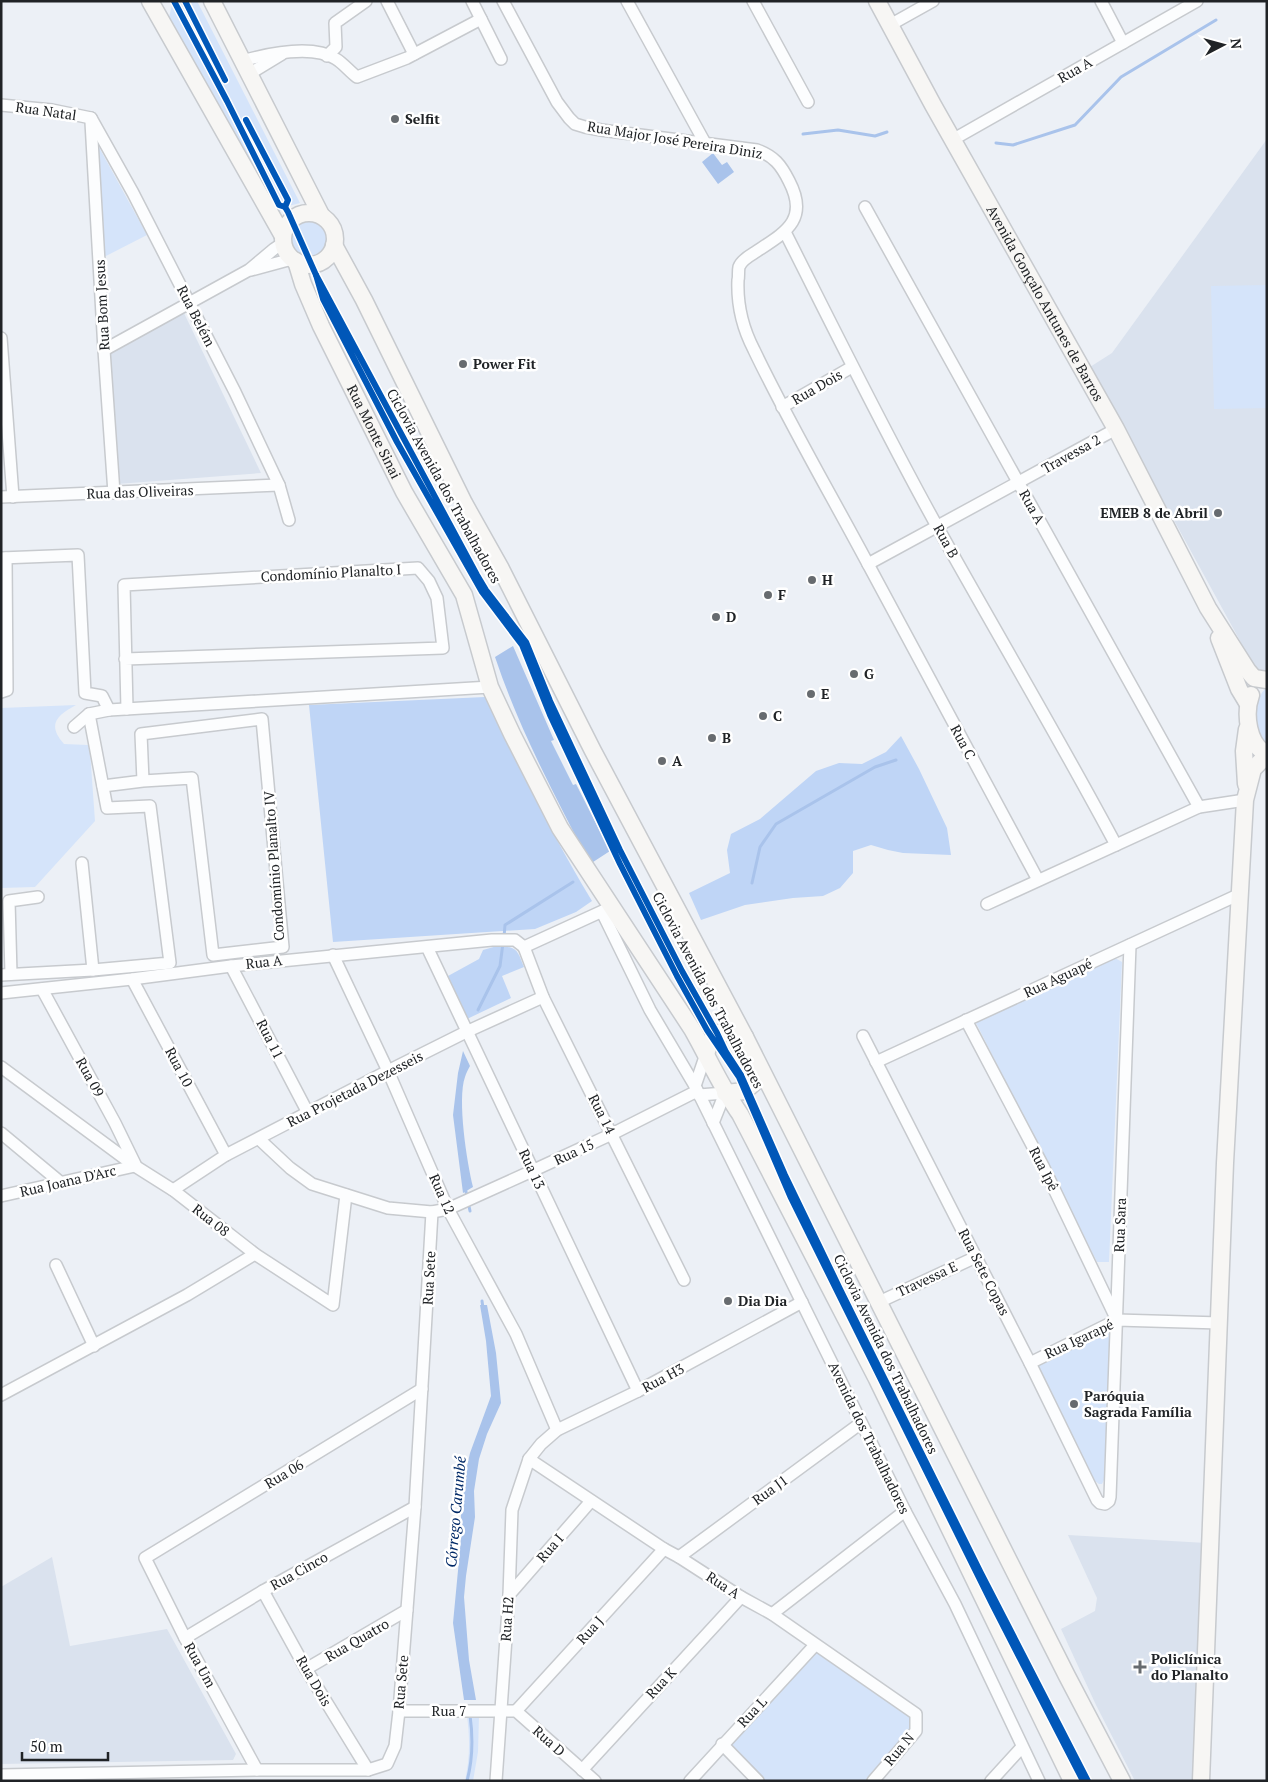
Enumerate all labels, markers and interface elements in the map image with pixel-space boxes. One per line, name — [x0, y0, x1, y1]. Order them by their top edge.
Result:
north arrow — [1198, 20, 1248, 70]
text: N — [1226, 37, 1246, 50]
street label: Rua A — [1054, 52, 1096, 87]
street label: Rua Natal — [14, 97, 78, 124]
place label: Selfit — [405, 109, 440, 128]
marker: Selfit — [389, 113, 401, 125]
street label: Rua Major José Pereira Diniz — [586, 116, 764, 163]
street label: Avenida Gonçalo Antunes de Barros — [983, 202, 1108, 405]
street label: Rua Bom Jesus — [90, 259, 113, 351]
street label: Rua Belém — [173, 282, 220, 350]
place label: Power Fit — [473, 354, 537, 373]
marker: Power Fit — [457, 358, 469, 370]
street label: Rua Dois — [788, 364, 845, 409]
street label: Rua Monte Sinai — [343, 381, 406, 482]
street label: Ciclovia Avenida dos Trabalhadores — [383, 385, 506, 587]
street label: Travessa 2 — [1038, 430, 1104, 478]
street label: Rua das Oliveiras — [86, 480, 194, 503]
street label: Rua A — [1015, 486, 1050, 528]
place label: EMEB 8 de Abril — [1100, 503, 1208, 522]
marker: EMEB 8 de Abril — [1212, 507, 1224, 519]
street label: Rua B — [929, 520, 963, 561]
street label: Condomínio Planalto I — [260, 559, 402, 586]
place label: H — [822, 570, 833, 589]
marker: H — [806, 574, 818, 586]
place label: F — [778, 585, 786, 604]
marker: F — [762, 589, 774, 601]
place label: D — [726, 607, 736, 626]
marker: D — [710, 611, 722, 623]
place label: G — [864, 664, 874, 683]
marker: G — [848, 668, 860, 680]
place label: E — [821, 684, 829, 703]
marker: E — [805, 688, 817, 700]
place label: C — [773, 706, 782, 725]
marker: C — [757, 710, 769, 722]
street label: Rua C — [946, 721, 980, 762]
place label: B — [722, 728, 731, 747]
marker: B — [706, 732, 718, 744]
place label: A — [672, 751, 683, 770]
marker: A — [656, 755, 668, 767]
street label: Condomínio Planalto IV — [259, 790, 288, 942]
street label: Ciclovia Avenida dos Trabalhadores — [648, 888, 768, 1091]
street label: Rua A — [245, 950, 284, 973]
street label: Rua Aguapé — [1020, 953, 1095, 1002]
street label: Rua 11 — [252, 1016, 289, 1062]
street label: Rua 10 — [161, 1044, 198, 1090]
street label: Rua Projetada Dezesseis — [283, 1046, 426, 1131]
street label: Rua 09 — [72, 1054, 109, 1100]
street label: Rua 14 — [584, 1091, 621, 1137]
street label: Rua 15 — [551, 1134, 597, 1169]
street label: Rua Ipê — [1025, 1143, 1064, 1194]
street label: Rua 13 — [515, 1146, 550, 1192]
street label: Rua Joana D'Arc — [18, 1160, 118, 1201]
street label: Rua 12 — [425, 1171, 460, 1217]
street label: Rua Sara — [1109, 1197, 1130, 1253]
street label: Rua 08 — [189, 1199, 234, 1240]
street label: Rua Sete Copas — [954, 1225, 1014, 1318]
street label: Rua Sete — [418, 1250, 439, 1306]
street label: Ciclovia Avenida dos Trabalhadores — [830, 1251, 942, 1457]
street label: Travessa E — [893, 1256, 960, 1301]
place label: Dia Dia — [738, 1291, 787, 1310]
marker: Dia Dia — [722, 1295, 734, 1307]
street label: Rua Igarapé — [1041, 1314, 1116, 1363]
street label: Rua H3 — [638, 1359, 687, 1397]
street label: Avenida dos Trabalhadores — [825, 1359, 913, 1517]
place label: Paróquia Sagrada Família — [1084, 1386, 1192, 1421]
marker: Paróquia Sagrada Família — [1068, 1398, 1080, 1410]
street label: Rua 06 — [261, 1454, 307, 1493]
water label: Córrego Carumbé — [440, 1454, 470, 1568]
street label: Rua J1 — [748, 1470, 791, 1509]
street label: Rua I — [532, 1529, 567, 1566]
street label: Rua Cinco — [267, 1547, 331, 1594]
street label: Rua A — [703, 1567, 744, 1603]
street label: Rua H2 — [495, 1596, 518, 1642]
street label: Rua J — [572, 1611, 608, 1648]
street label: Rua Quatro — [321, 1613, 393, 1666]
street label: Rua Um — [180, 1639, 221, 1691]
place label: Policlínica do Planalto — [1151, 1649, 1228, 1684]
street label: Rua Dois — [292, 1652, 337, 1709]
street label: Rua Sete — [389, 1654, 412, 1710]
marker: Policlínica do Planalto — [1133, 1660, 1147, 1674]
street label: Rua K — [641, 1662, 681, 1702]
street label: Rua L — [733, 1692, 771, 1731]
street label: Rua 7 — [432, 1701, 466, 1720]
street label: Rua D — [529, 1721, 570, 1760]
street label: Rua N — [879, 1728, 918, 1769]
scale bar — [22, 1730, 109, 1762]
text: 50 m — [30, 1736, 63, 1756]

